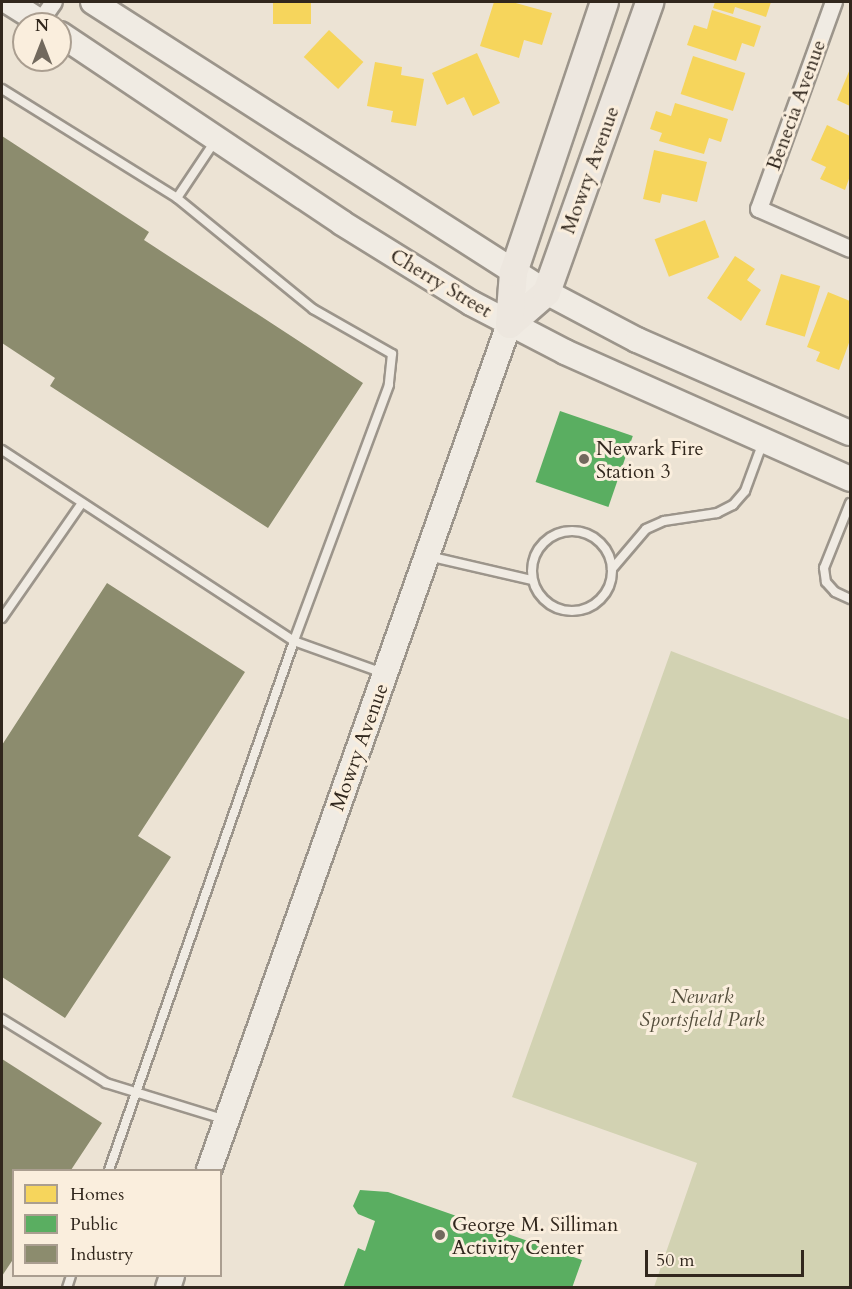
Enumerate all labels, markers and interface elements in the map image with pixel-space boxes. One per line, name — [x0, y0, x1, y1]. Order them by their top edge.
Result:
north arrow — [12, 12, 72, 72]
text: N — [35, 15, 49, 37]
street label: Benecia Avenue — [761, 37, 831, 173]
street label: Mowry Avenue — [556, 103, 624, 237]
street label: Cherry Street — [386, 243, 496, 323]
place label: Newark Fire Station 3 — [596, 436, 704, 483]
marker: Newark Fire Station 3 — [577, 452, 591, 466]
street label: Mowry Avenue — [325, 680, 393, 814]
park label: Newark Sportsfield Park — [640, 984, 764, 1031]
legend — [12, 1169, 222, 1277]
text: Homes — [70, 1182, 124, 1207]
text: Public — [70, 1212, 118, 1237]
place label: George M. Silliman Activity Center — [452, 1212, 618, 1259]
marker: George M. Silliman Activity Center — [433, 1228, 447, 1242]
scale bar — [648, 1238, 807, 1276]
text: Industry — [70, 1242, 134, 1267]
text: 50 m — [656, 1248, 695, 1273]

